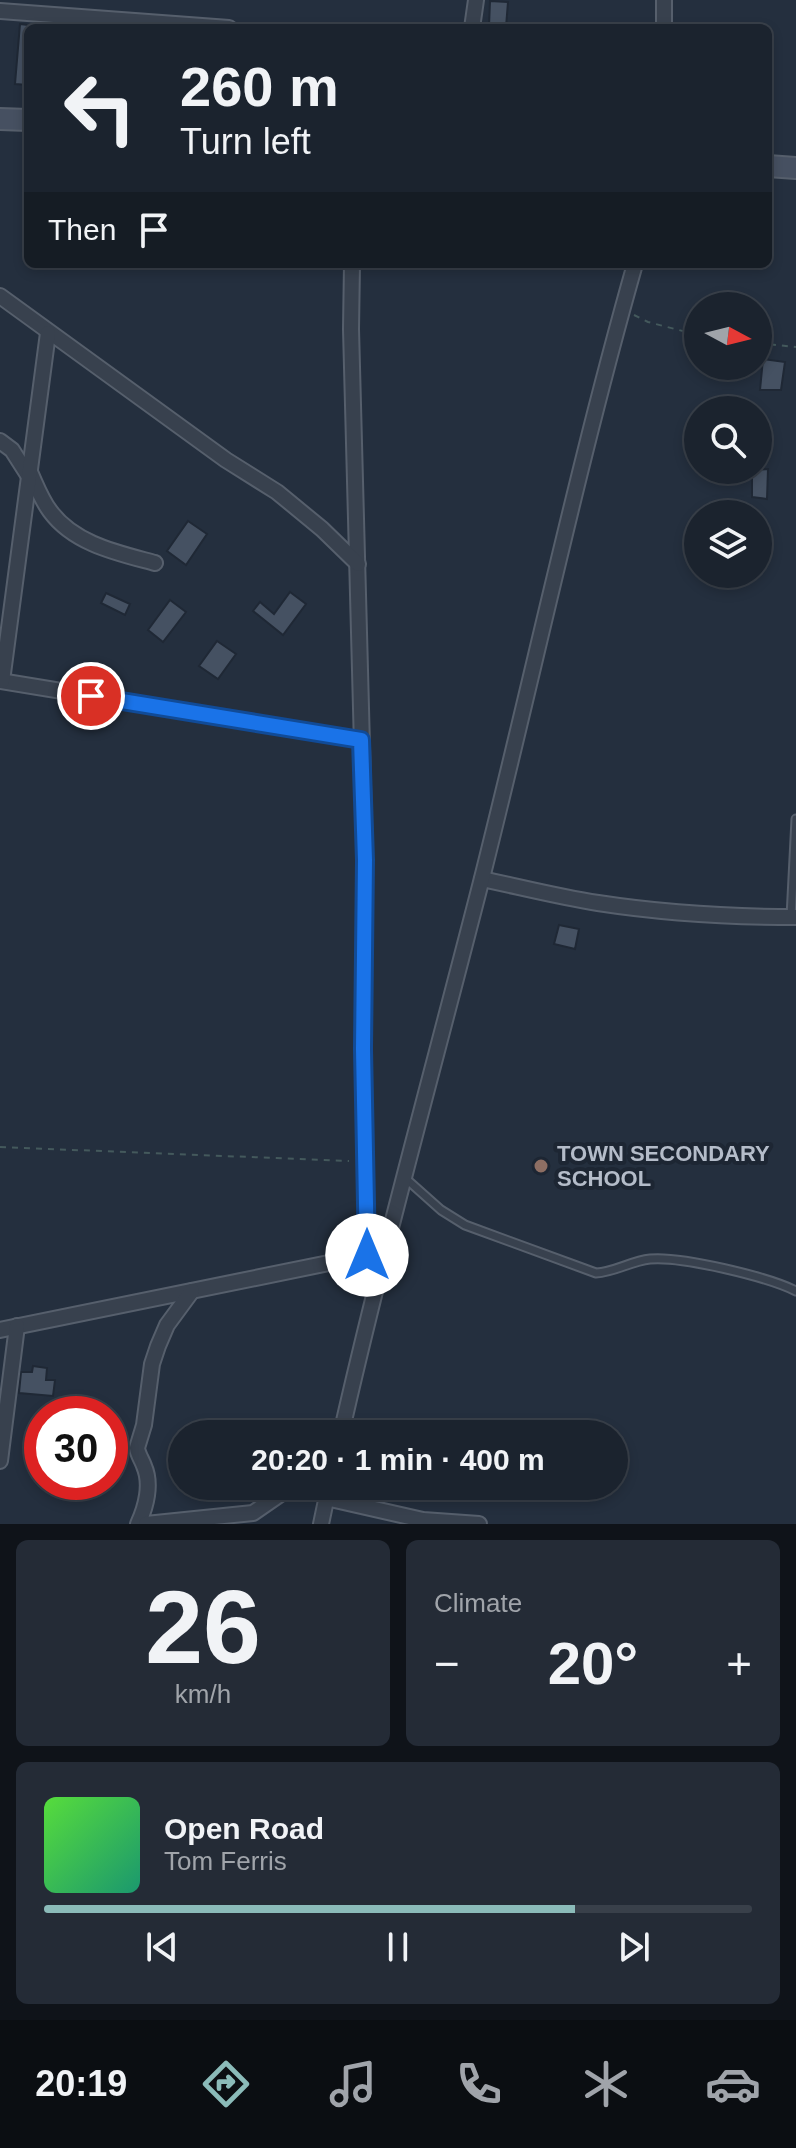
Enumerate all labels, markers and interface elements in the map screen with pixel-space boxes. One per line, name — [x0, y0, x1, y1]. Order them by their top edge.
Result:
text: 260 m — [180, 55, 339, 118]
icon: left — [48, 56, 152, 160]
text: Turn left — [180, 121, 311, 162]
icon: arrive — [132, 208, 176, 252]
text: Then — [48, 213, 116, 246]
north arrow — [684, 292, 772, 380]
map controls — [684, 292, 772, 588]
button: search — [684, 396, 772, 484]
button: layers — [684, 500, 772, 588]
pin — [57, 662, 125, 730]
icon: arrive — [69, 674, 113, 718]
place label: TOWN SECONDARY SCHOOL — [557, 1141, 770, 1191]
marker: TOWN SECONDARY SCHOOL — [532, 1157, 550, 1175]
position arrow — [325, 1213, 409, 1297]
speed limit sign: 30 — [24, 1396, 128, 1500]
text: 20:20 · 1 min · 400 m — [251, 1443, 545, 1476]
text: 26 — [145, 1569, 261, 1685]
text: Climate — [434, 1588, 522, 1618]
text: 20° — [548, 1630, 638, 1697]
text: − — [434, 1639, 460, 1688]
text: + — [726, 1639, 752, 1688]
text: km/h — [175, 1679, 231, 1709]
text: Open Road — [164, 1812, 324, 1845]
text: Tom Ferris — [164, 1846, 287, 1876]
icon: previous — [140, 1925, 184, 1969]
icon: pause — [376, 1925, 420, 1969]
icon: next — [612, 1925, 656, 1969]
icon: directions — [198, 2056, 254, 2112]
icon: music — [325, 2056, 381, 2112]
icon: phone — [451, 2056, 507, 2112]
icon: climate — [578, 2056, 634, 2112]
icon: car — [705, 2056, 761, 2112]
text: 20:19 — [35, 2063, 127, 2104]

